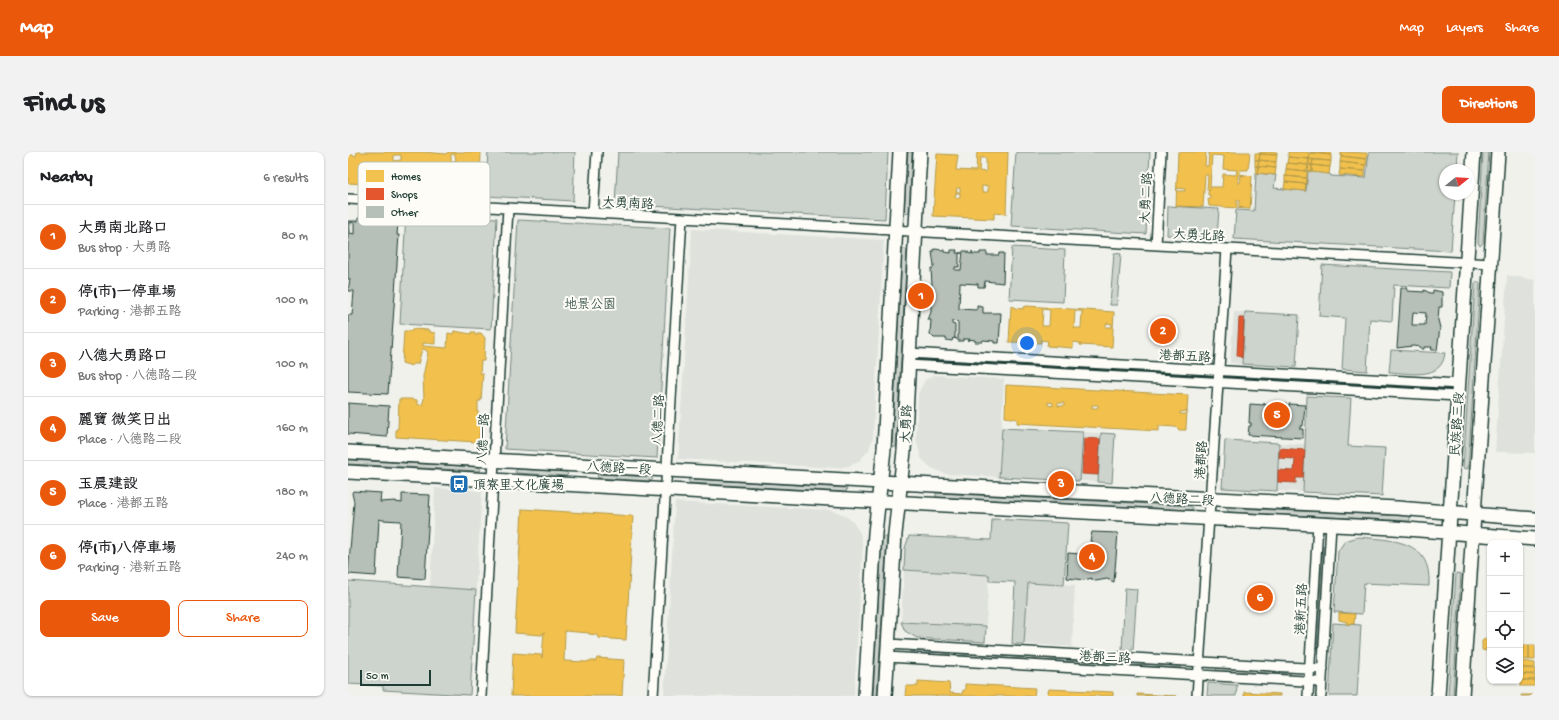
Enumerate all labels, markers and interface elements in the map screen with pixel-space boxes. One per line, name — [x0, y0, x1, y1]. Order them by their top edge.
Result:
text: Map — [20, 17, 53, 40]
text: Map — [1400, 20, 1424, 37]
text: Layers — [1446, 20, 1483, 37]
text: Share — [1505, 20, 1539, 37]
button: Directions — [1442, 86, 1535, 123]
text: Find us — [24, 88, 104, 121]
legend — [358, 162, 490, 226]
north arrow — [1439, 164, 1475, 200]
text: Nearby — [40, 168, 93, 188]
text: 6 results — [263, 171, 308, 186]
text: Homes — [391, 172, 421, 184]
street label: 大勇二路 — [1138, 172, 1156, 224]
text: Shops — [391, 190, 418, 202]
street label: 大勇南路 — [602, 195, 654, 213]
text: Other — [391, 208, 419, 220]
text: 大勇南北路口 — [78, 220, 168, 238]
street label: 大勇北路 — [1173, 227, 1225, 245]
text: 1 — [50, 229, 56, 244]
text: 80 m — [281, 229, 308, 244]
text: Bus stop · 大勇路 — [78, 241, 171, 256]
pin: 1 — [908, 281, 934, 311]
text: 停(市)一停車場 — [78, 284, 177, 302]
text: 2 — [50, 293, 56, 308]
text: 100 m — [276, 293, 308, 308]
park label: 地景公園 — [564, 297, 616, 313]
text: Parking · 港都五路 — [78, 305, 181, 320]
pin: 2 — [1150, 316, 1176, 346]
your location — [1017, 333, 1037, 353]
text: 八德大勇路口 — [78, 348, 168, 366]
street label: 港都五路 — [1159, 348, 1211, 366]
text: 3 — [50, 357, 56, 372]
text: 100 m — [276, 357, 308, 372]
text: Bus stop · 八德路二段 — [78, 369, 197, 384]
street label: 民族路三段 — [1448, 391, 1468, 457]
street label: 八德二路 — [649, 394, 668, 446]
pin: 5 — [1264, 400, 1290, 430]
street label: 大勇路 — [898, 404, 916, 444]
text: 麗寶 微笑日出 — [78, 412, 172, 430]
street label: 八德一路 — [474, 413, 493, 465]
text: 4 — [50, 421, 56, 436]
text: 160 m — [276, 421, 308, 436]
text: Place · 八德路二段 — [78, 433, 182, 448]
street label: 港都路 — [1193, 440, 1211, 480]
street label: 八德路一段 — [586, 458, 652, 479]
pin: 3 — [1048, 469, 1074, 499]
bus stop icon: 頂寮里文化廣場 — [448, 473, 470, 495]
text: 玉晨建設 — [78, 476, 138, 494]
place label: 頂寮里文化廣場 — [473, 478, 564, 494]
text: 5 — [50, 485, 56, 500]
text: 180 m — [276, 485, 308, 500]
street label: 八德路二段 — [1149, 489, 1215, 510]
text: Place · 港都五路 — [78, 497, 169, 512]
text: 停(市)八停車場 — [78, 540, 177, 558]
map controls — [1487, 540, 1523, 684]
button: + — [1487, 540, 1523, 576]
pin: 4 — [1079, 542, 1105, 572]
text: 6 — [50, 549, 56, 564]
text: 240 m — [276, 549, 308, 564]
text: Parking · 港新五路 — [78, 561, 181, 576]
button: − — [1487, 576, 1523, 612]
pin: 6 — [1247, 583, 1273, 613]
street label: 港新五路 — [1293, 583, 1311, 635]
button: Save — [40, 600, 170, 637]
button: Share — [178, 600, 308, 637]
button: locate — [1487, 612, 1523, 648]
button: layers — [1487, 648, 1523, 684]
street label: 港都三路 — [1079, 649, 1131, 667]
scale bar — [360, 668, 431, 687]
text: 50 m — [366, 671, 388, 683]

